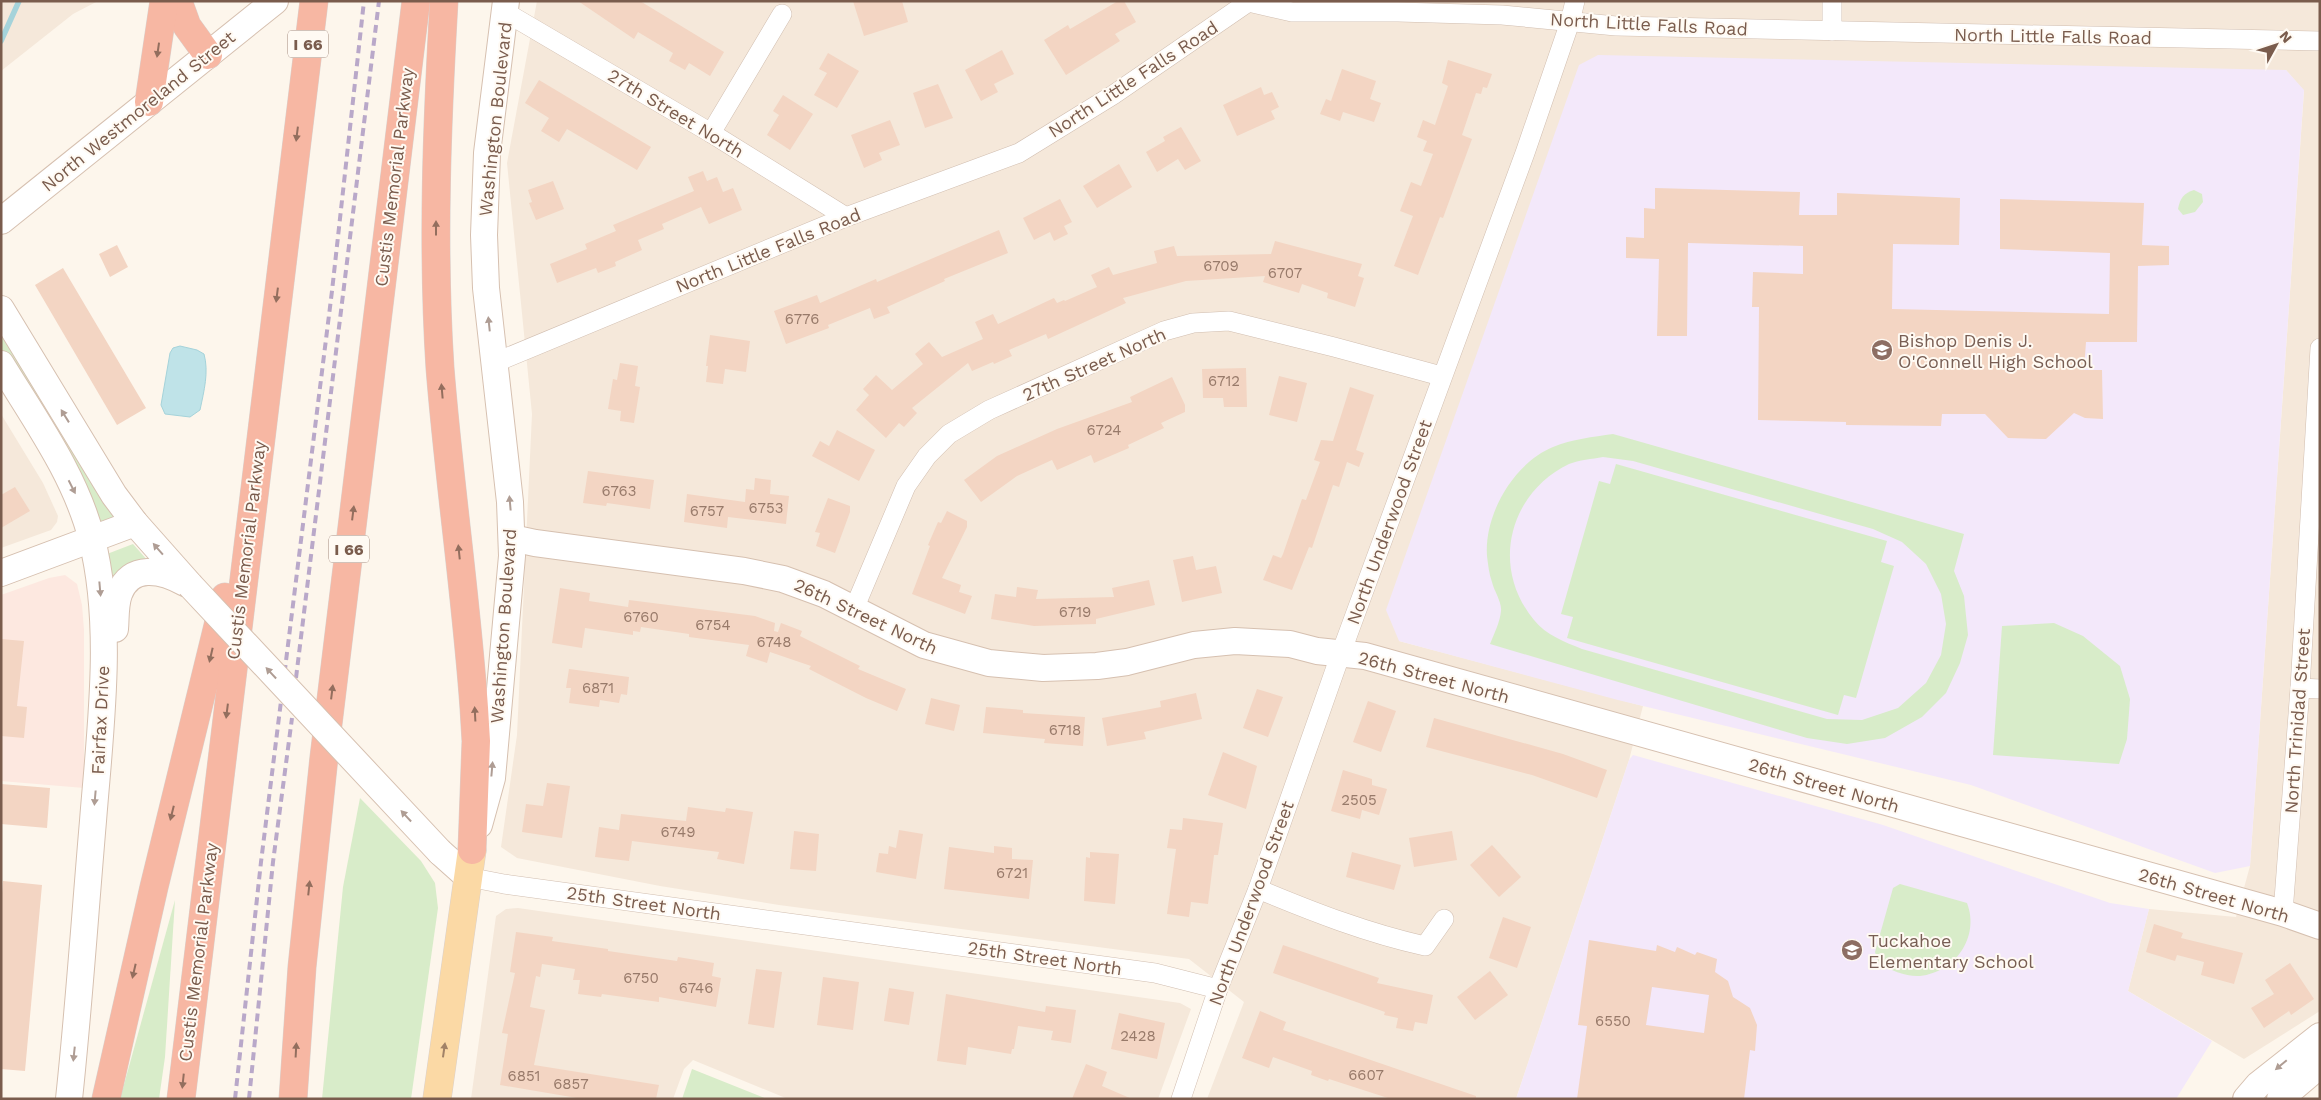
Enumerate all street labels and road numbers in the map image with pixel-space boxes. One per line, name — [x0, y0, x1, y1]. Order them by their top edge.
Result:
street label: North Little Falls Road — [1550, 8, 1748, 40]
street label: North Little Falls Road — [1044, 16, 1222, 142]
street label: Washington Boulevard — [474, 21, 516, 217]
street label: North Little Falls Road — [1954, 24, 2152, 48]
street label: North Westmoreland Street — [37, 26, 239, 196]
road number: I 66 — [288, 31, 328, 58]
street label: 27th Street North — [604, 64, 748, 162]
street label: Custis Memorial Parkway — [370, 66, 418, 288]
street label: North Little Falls Road — [672, 203, 864, 297]
street label: 27th Street North — [1019, 323, 1169, 405]
street label: North Underwood Street — [1342, 416, 1436, 627]
street label: Custis Memorial Parkway — [222, 439, 270, 661]
street label: Washington Boulevard — [486, 528, 520, 724]
road number: I 66 — [329, 536, 369, 562]
street label: 26th Street North — [791, 574, 941, 658]
street label: North Trinidad Street — [2280, 627, 2314, 814]
street label: 26th Street North — [1356, 647, 1512, 707]
street label: Fairfax Drive — [87, 665, 113, 775]
street label: 26th Street North — [1746, 753, 1902, 817]
street label: North Underwood Street — [1204, 797, 1298, 1008]
street label: Custis Memorial Parkway — [174, 841, 222, 1063]
street label: 26th Street North — [2136, 863, 2292, 927]
street label: 25th Street North — [566, 882, 722, 924]
street label: 25th Street North — [967, 937, 1123, 979]

